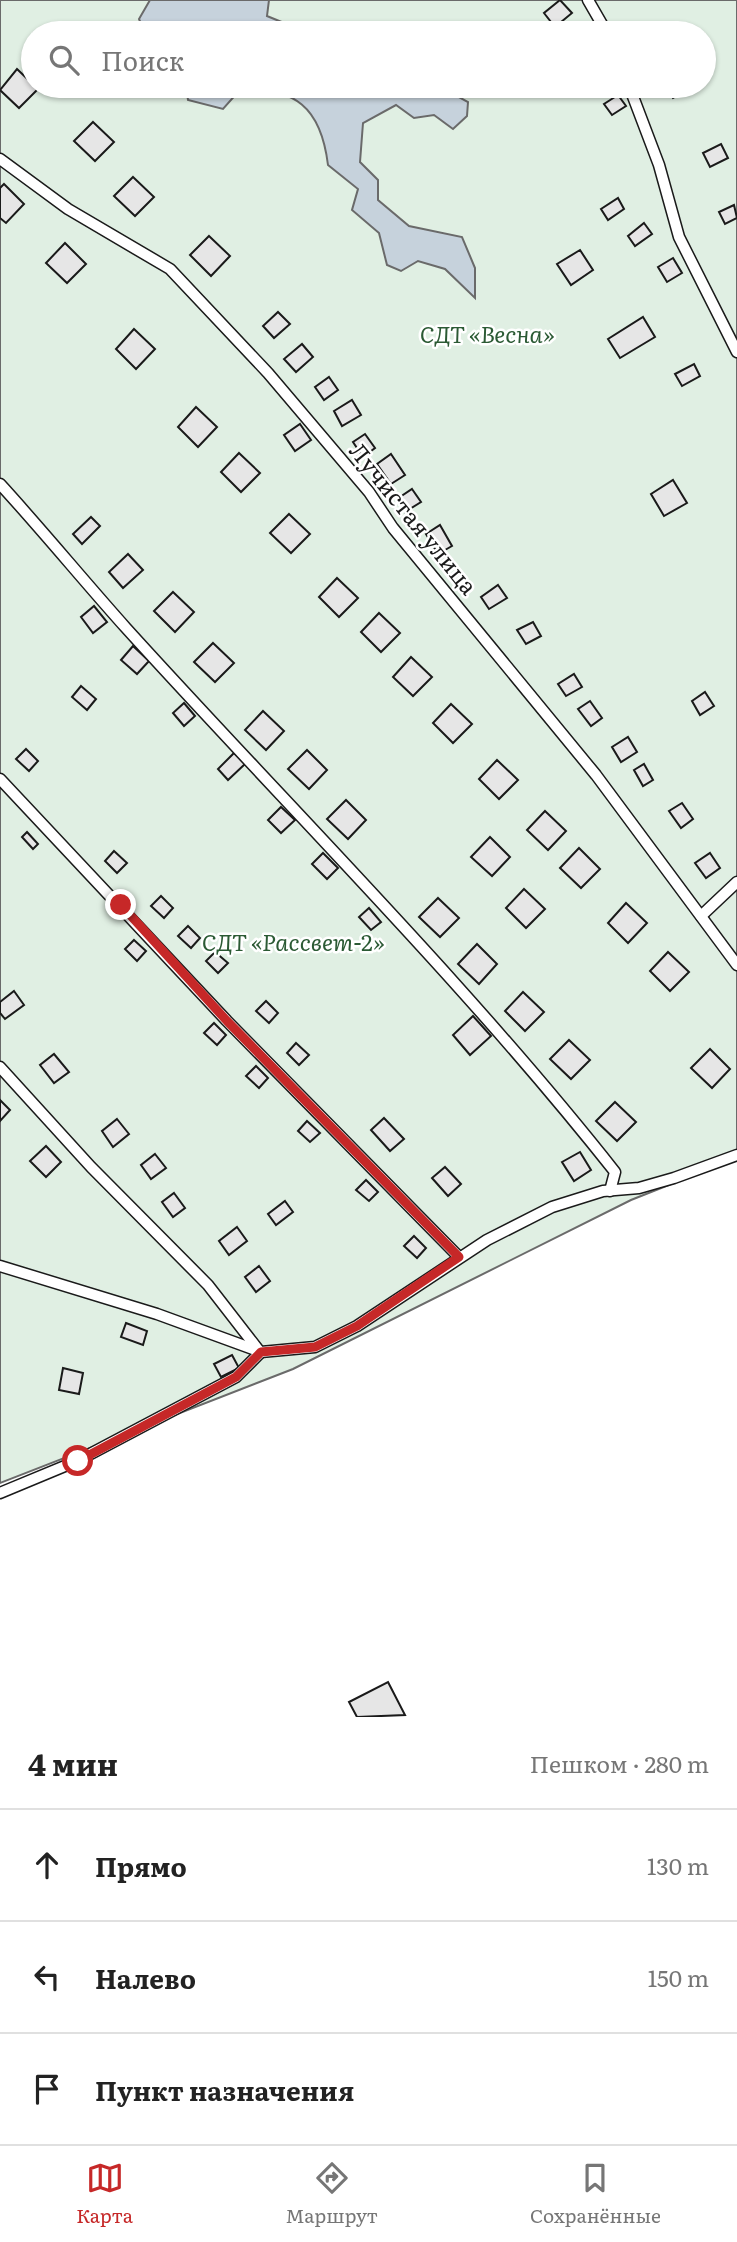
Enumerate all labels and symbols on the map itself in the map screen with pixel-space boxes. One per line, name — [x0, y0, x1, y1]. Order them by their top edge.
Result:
park label: СДТ «Весна» — [420, 316, 555, 350]
street label: Лучистая улица — [342, 434, 487, 602]
route end — [105, 889, 136, 920]
park label: СДТ «Рассвет-2» — [202, 924, 385, 958]
route start — [62, 1445, 93, 1476]

